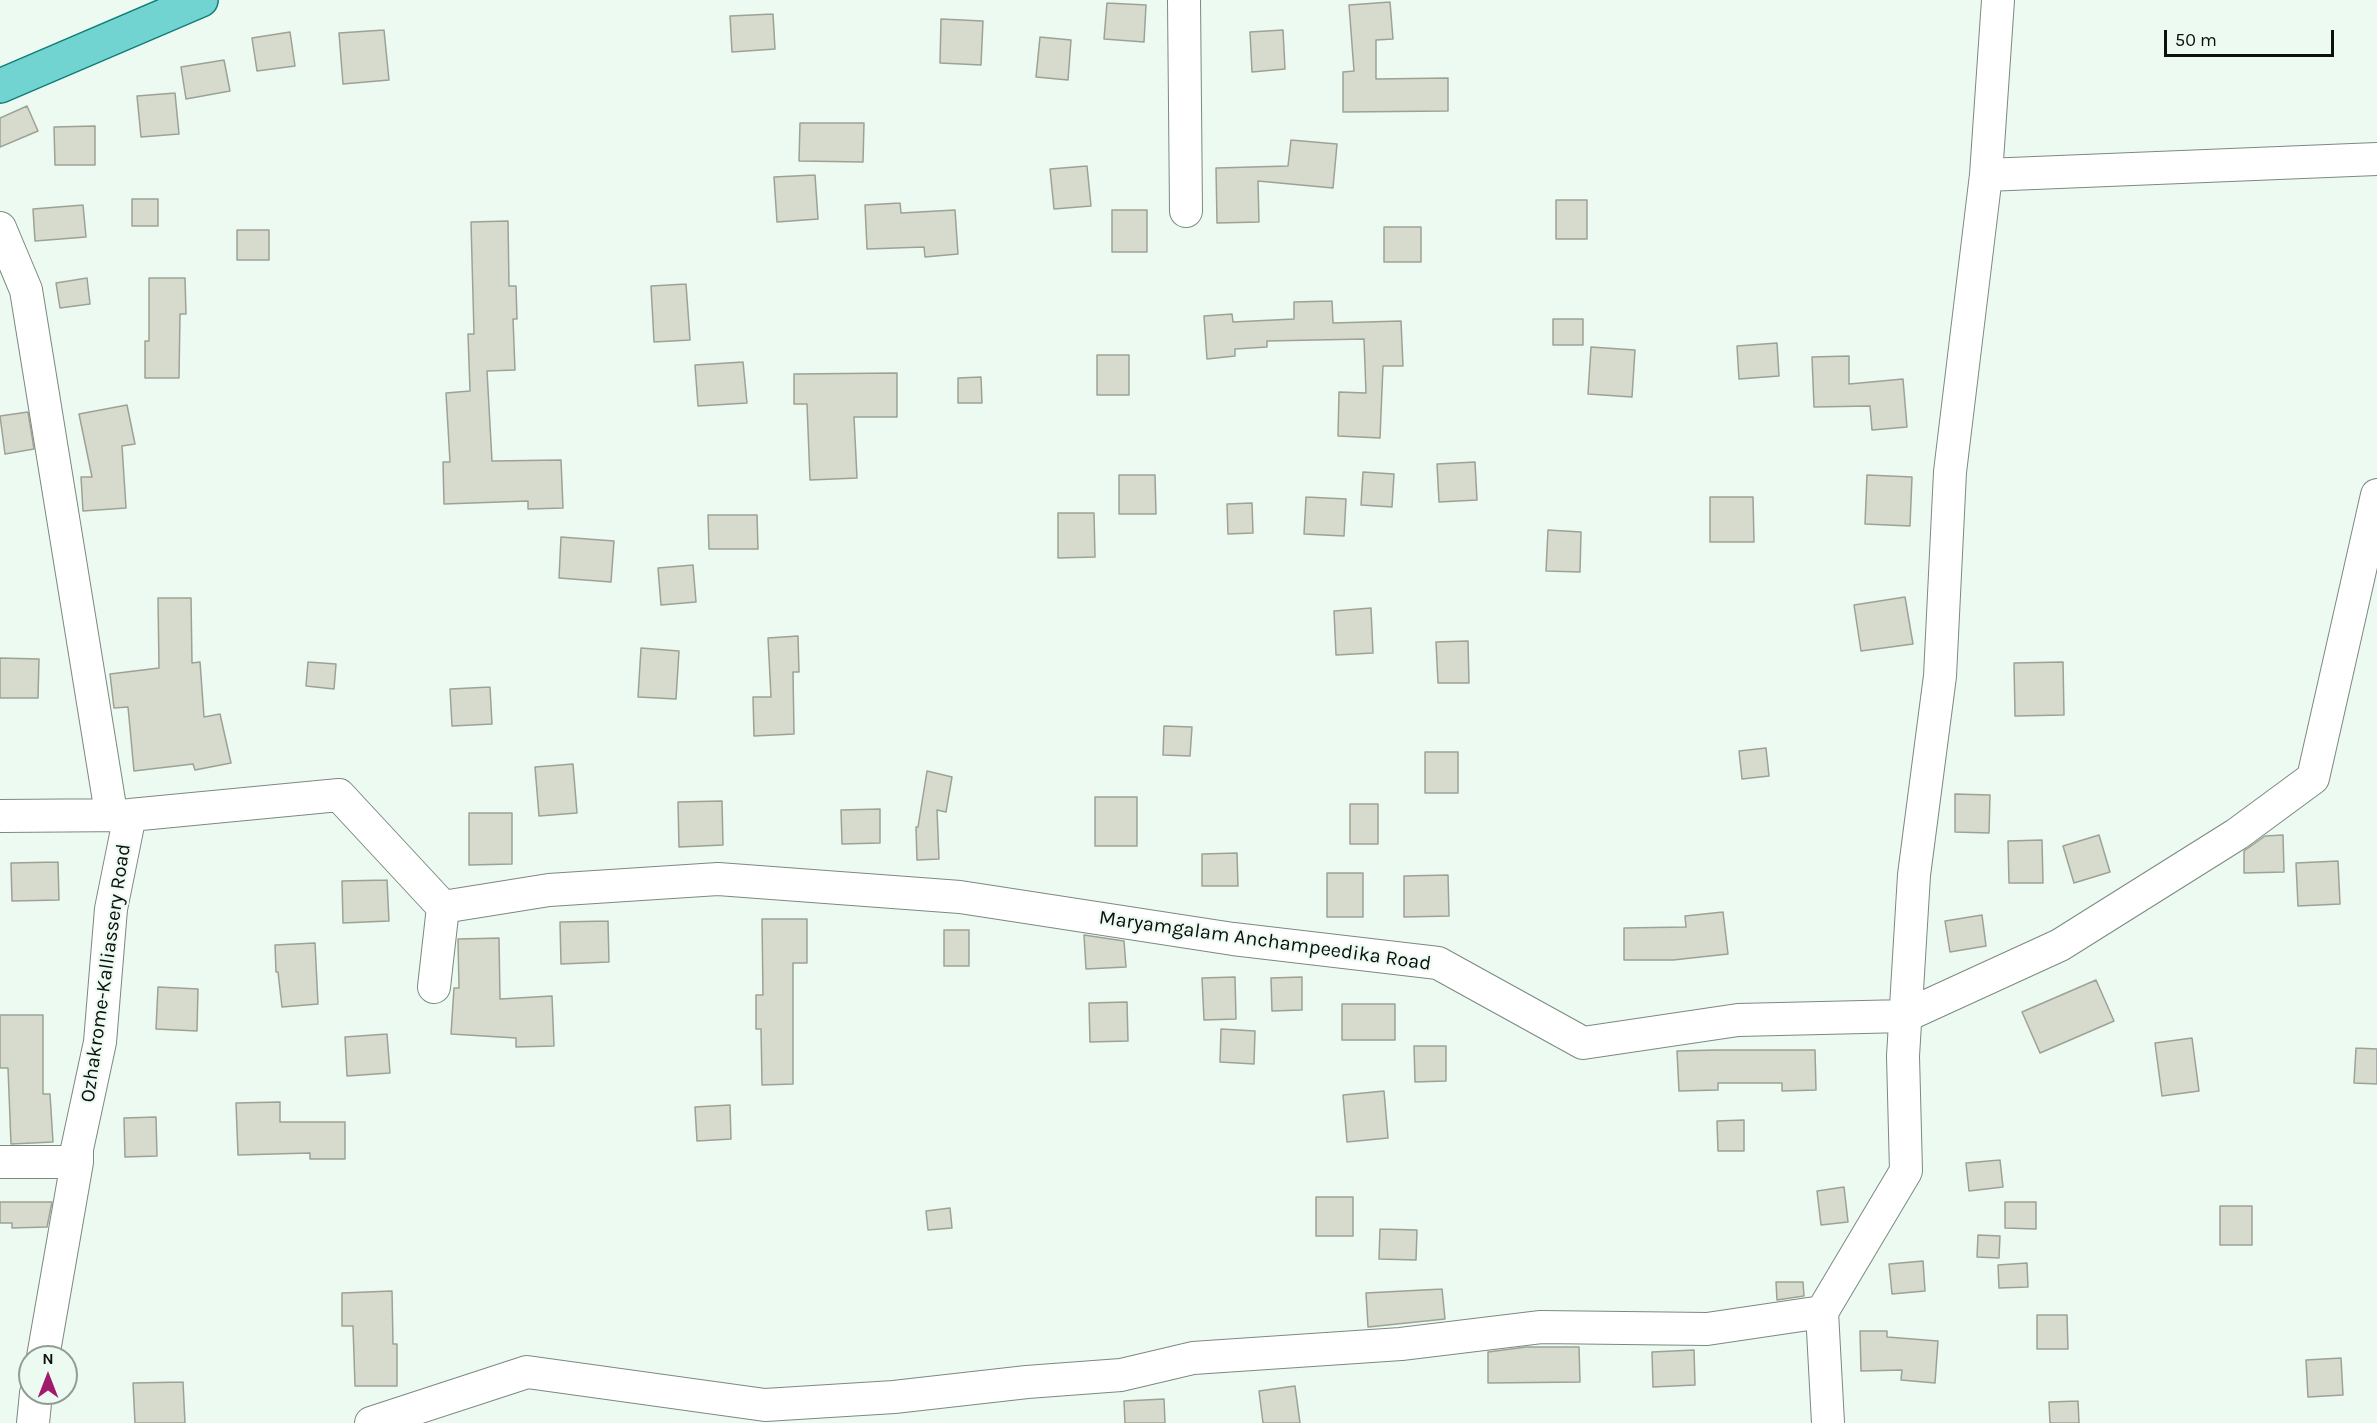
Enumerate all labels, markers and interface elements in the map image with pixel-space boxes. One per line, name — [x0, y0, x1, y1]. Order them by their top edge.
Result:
scale bar — [2167, 18, 2336, 56]
text: 50 m — [2175, 29, 2217, 51]
street label: Ozhakrome-Kalliassery Road — [76, 842, 136, 1104]
street label: Maryamgalam Anchampeedika Road — [1097, 906, 1433, 976]
north arrow — [18, 1345, 78, 1405]
text: N — [42, 1349, 54, 1368]

